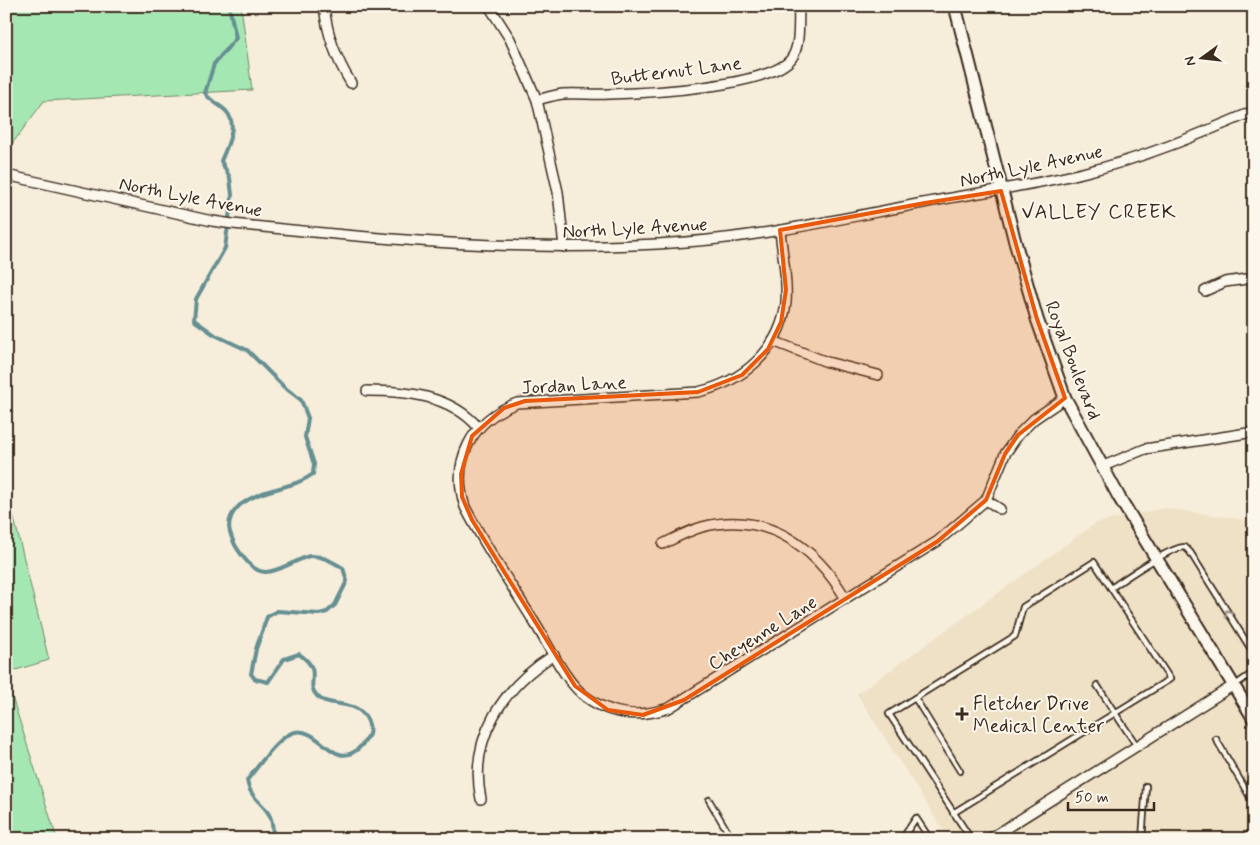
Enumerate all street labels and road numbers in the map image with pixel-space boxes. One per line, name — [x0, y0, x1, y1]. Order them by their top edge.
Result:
street label: Butternut Lane — [610, 51, 743, 92]
street label: North Lyle Avenue — [958, 139, 1105, 194]
street label: North Lyle Avenue — [117, 171, 264, 224]
street label: North Lyle Avenue — [562, 212, 708, 245]
street label: Royal Boulevard — [1038, 298, 1107, 424]
street label: Jordan Lane — [521, 370, 627, 401]
street label: Cheyenne Lane — [704, 590, 822, 677]

